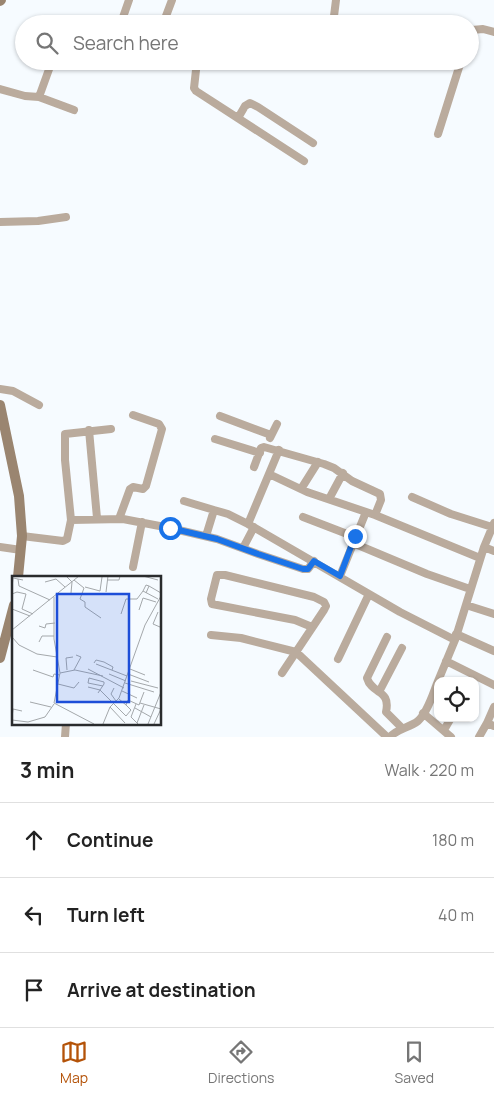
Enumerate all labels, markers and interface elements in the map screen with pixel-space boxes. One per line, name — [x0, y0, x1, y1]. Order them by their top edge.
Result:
search box — [15, 15, 479, 70]
icon: search — [33, 29, 61, 57]
text: Search here — [73, 30, 179, 56]
route start — [159, 517, 182, 540]
route end — [344, 525, 367, 548]
inset map — [12, 576, 161, 724]
map controls — [434, 677, 479, 722]
button: locate — [434, 677, 479, 722]
text: 3 min — [20, 756, 74, 784]
text: Walk · 220 m — [384, 759, 474, 781]
icon: ahead — [20, 826, 48, 854]
text: Continue — [67, 827, 153, 853]
text: 180 m — [432, 829, 474, 851]
icon: left — [20, 901, 48, 929]
text: Turn left — [67, 902, 145, 928]
text: 40 m — [438, 904, 474, 926]
icon: arrive — [20, 976, 48, 1004]
text: Arrive at destination — [67, 977, 256, 1003]
tab: Map — [60, 1038, 88, 1087]
tab: Directions — [208, 1038, 274, 1087]
tab: Saved — [395, 1038, 434, 1087]

